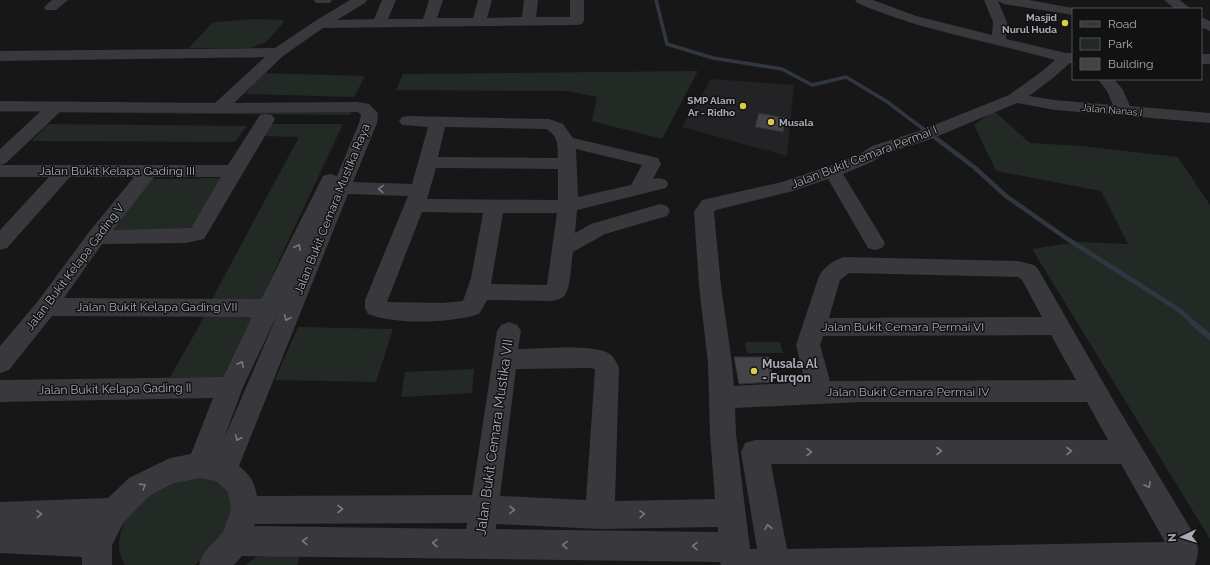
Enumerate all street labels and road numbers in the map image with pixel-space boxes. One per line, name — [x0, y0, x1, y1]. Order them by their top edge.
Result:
street label: Jalan Nanas I — [1081, 102, 1143, 118]
street label: Jalan Bukit Cemara Mustika Raya — [291, 122, 373, 296]
street label: Jalan Bukit Cemara Permai I — [789, 123, 939, 191]
street label: Jalan Bukit Kelapa Gading III — [39, 164, 195, 178]
street label: Jalan Bukit Kelapa Gading V — [23, 201, 127, 333]
street label: Jalan Bukit Kelapa Gading VII — [77, 300, 237, 314]
street label: Jalan Bukit Cemara Permai VI — [822, 320, 984, 334]
street label: Jalan Bukit Cemara Mustika VII — [472, 338, 516, 536]
street label: Jalan Bukit Kelapa Gading II — [38, 381, 192, 397]
street label: Jalan Bukit Cemara Permai IV — [827, 385, 989, 399]

